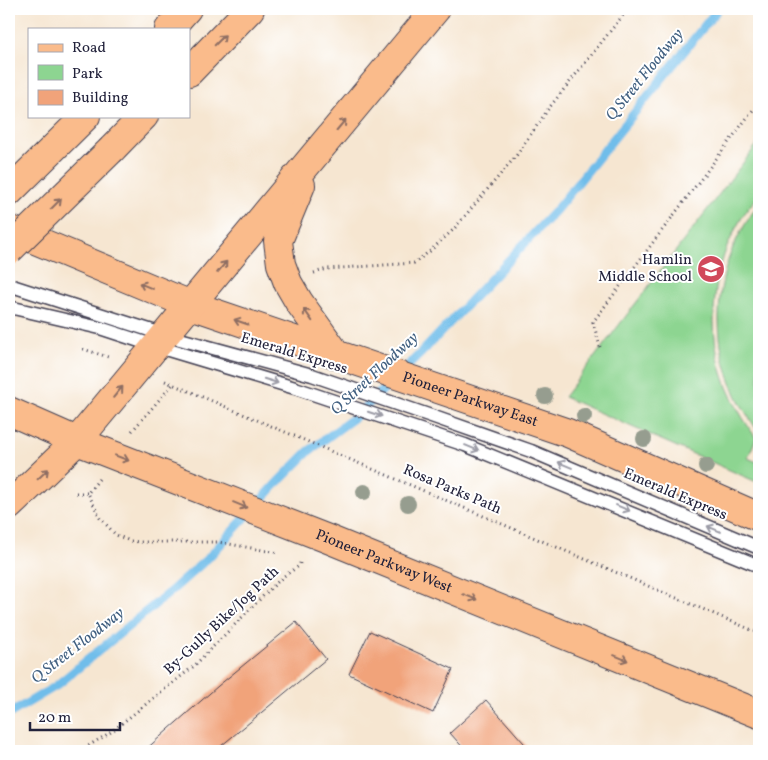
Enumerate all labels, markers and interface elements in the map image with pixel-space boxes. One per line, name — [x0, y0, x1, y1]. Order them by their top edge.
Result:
water label: Q Street Floodway — [601, 24, 689, 126]
legend — [28, 28, 190, 118]
one-way arrow — [214, 34, 226, 47]
text: Road — [72, 38, 106, 59]
text: Park — [72, 64, 103, 85]
text: Building — [72, 88, 129, 109]
one-way arrow — [335, 118, 346, 131]
one-way arrow — [50, 198, 62, 210]
place label: Hamlin Middle School — [598, 250, 692, 288]
school or university icon: Hamlin Middle School — [696, 254, 726, 284]
one-way arrow — [216, 261, 227, 274]
one-way arrow — [138, 281, 154, 290]
one-way arrow — [303, 309, 313, 323]
one-way arrow — [234, 317, 249, 326]
water label: Q Street Floodway — [326, 327, 424, 421]
street label: Emerald Express — [238, 328, 350, 380]
street label: Pioneer Parkway East — [400, 367, 541, 433]
one-way arrow — [262, 376, 278, 386]
one-way arrow — [112, 385, 123, 398]
one-way arrow — [366, 410, 382, 420]
one-way arrow — [464, 443, 479, 453]
one-way arrow — [114, 454, 129, 463]
street label: Rosa Parks Path — [400, 460, 505, 520]
one-way arrow — [558, 460, 573, 470]
street label: Emerald Express — [620, 464, 730, 526]
one-way arrow — [37, 468, 49, 480]
one-way arrow — [232, 501, 247, 510]
one-way arrow — [615, 504, 630, 514]
one-way arrow — [707, 523, 722, 533]
street label: Pioneer Parkway West — [312, 525, 455, 599]
street label: By-Gully Bike/Jog Path — [160, 562, 284, 680]
one-way arrow — [462, 593, 477, 602]
water label: Q Street Floodway — [27, 603, 129, 689]
one-way arrow — [613, 654, 628, 663]
scale bar — [30, 700, 120, 732]
text: 20 m — [38, 708, 71, 729]

